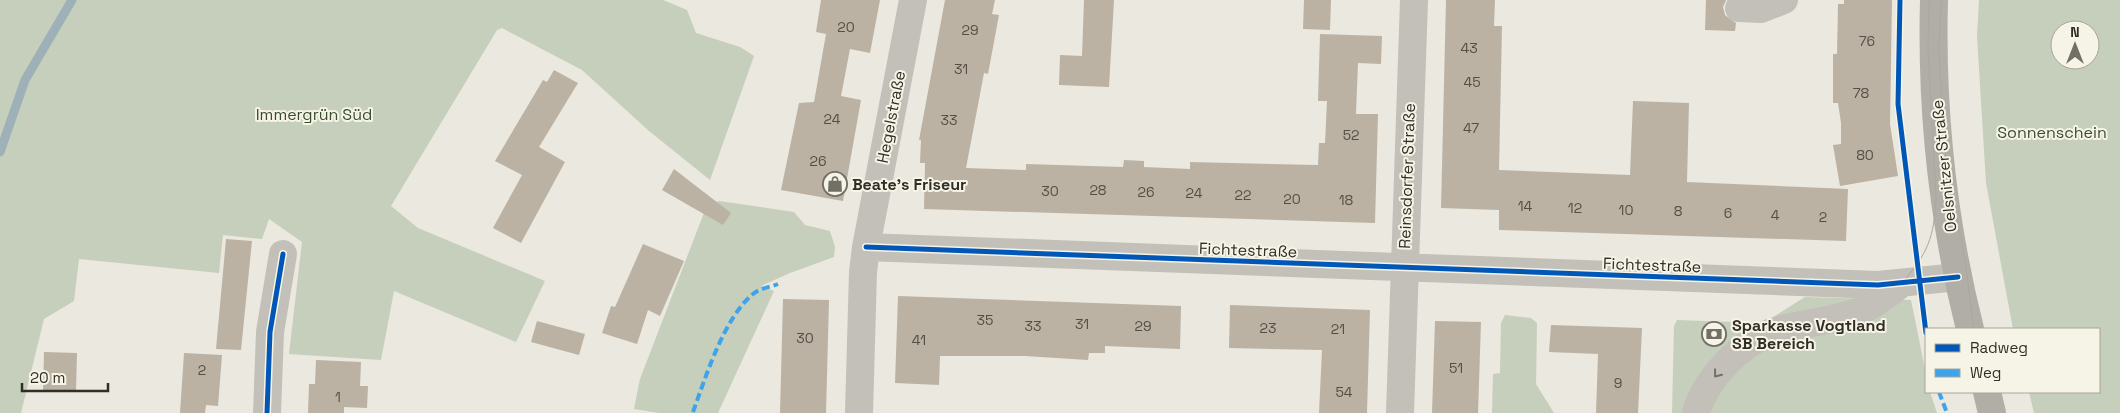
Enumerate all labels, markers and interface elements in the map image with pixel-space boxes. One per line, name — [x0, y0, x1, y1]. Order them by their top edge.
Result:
house number: 20 — [837, 18, 855, 36]
north arrow — [2050, 20, 2100, 70]
house number: 29 — [962, 21, 978, 39]
text: N — [2070, 23, 2080, 41]
house number: 76 — [1859, 32, 1875, 50]
house number: 43 — [1460, 39, 1478, 57]
house number: 31 — [954, 60, 968, 78]
street label: Hegelstraße — [872, 69, 910, 165]
house number: 45 — [1463, 73, 1481, 91]
house number: 78 — [1853, 84, 1870, 102]
street label: Oelsnitzer Straße — [1927, 99, 1961, 233]
street label: Reinsdorfer Straße — [1394, 103, 1420, 249]
park label: Immergrün Süd — [256, 104, 372, 125]
house number: 24 — [824, 110, 841, 128]
house number: 33 — [941, 111, 957, 129]
house number: 47 — [1463, 119, 1479, 137]
park label: Sonnenschein — [1997, 122, 2107, 143]
house number: 52 — [1343, 126, 1359, 144]
house number: 80 — [1856, 146, 1874, 164]
house number: 26 — [809, 152, 827, 170]
shop icon: Beate's Friseur — [822, 171, 848, 197]
place label: Beate's Friseur — [852, 174, 966, 195]
house number: 28 — [1089, 181, 1107, 199]
house number: 30 — [1041, 182, 1059, 200]
house number: 26 — [1137, 183, 1155, 201]
house number: 24 — [1186, 184, 1203, 202]
house number: 22 — [1235, 186, 1251, 204]
house number: 20 — [1283, 190, 1301, 208]
house number: 18 — [1339, 191, 1354, 209]
house number: 14 — [1518, 197, 1533, 215]
house number: 12 — [1568, 199, 1582, 217]
house number: 10 — [1619, 201, 1633, 219]
house number: 8 — [1674, 202, 1683, 220]
house number: 6 — [1724, 204, 1732, 222]
house number: 4 — [1771, 206, 1780, 224]
house number: 2 — [1819, 208, 1827, 226]
street label: Fichtestraße — [1198, 238, 1298, 262]
street label: Fichtestraße — [1602, 253, 1702, 277]
house number: 35 — [977, 311, 993, 329]
house number: 31 — [1075, 315, 1089, 333]
place label: Sparkasse Vogtland SB Bereich — [1732, 315, 1886, 354]
house number: 33 — [1025, 317, 1041, 335]
house number: 29 — [1135, 317, 1151, 335]
house number: 23 — [1260, 319, 1276, 337]
house number: 21 — [1331, 320, 1345, 338]
bank icon: Sparkasse Vogtland SB Bereich — [1701, 321, 1727, 347]
legend — [1925, 328, 2100, 393]
house number: 30 — [796, 329, 814, 347]
house number: 41 — [912, 331, 926, 349]
text: Radweg — [1970, 338, 2028, 357]
house number: 51 — [1449, 359, 1463, 377]
scale bar — [22, 360, 109, 392]
house number: 2 — [198, 361, 206, 379]
text: Weg — [1970, 363, 2001, 382]
text: 20 m — [30, 368, 65, 387]
one-way arrow — [1714, 368, 1723, 377]
house number: 9 — [1614, 374, 1622, 392]
house number: 54 — [1335, 383, 1353, 401]
house number: 1 — [335, 388, 341, 406]

